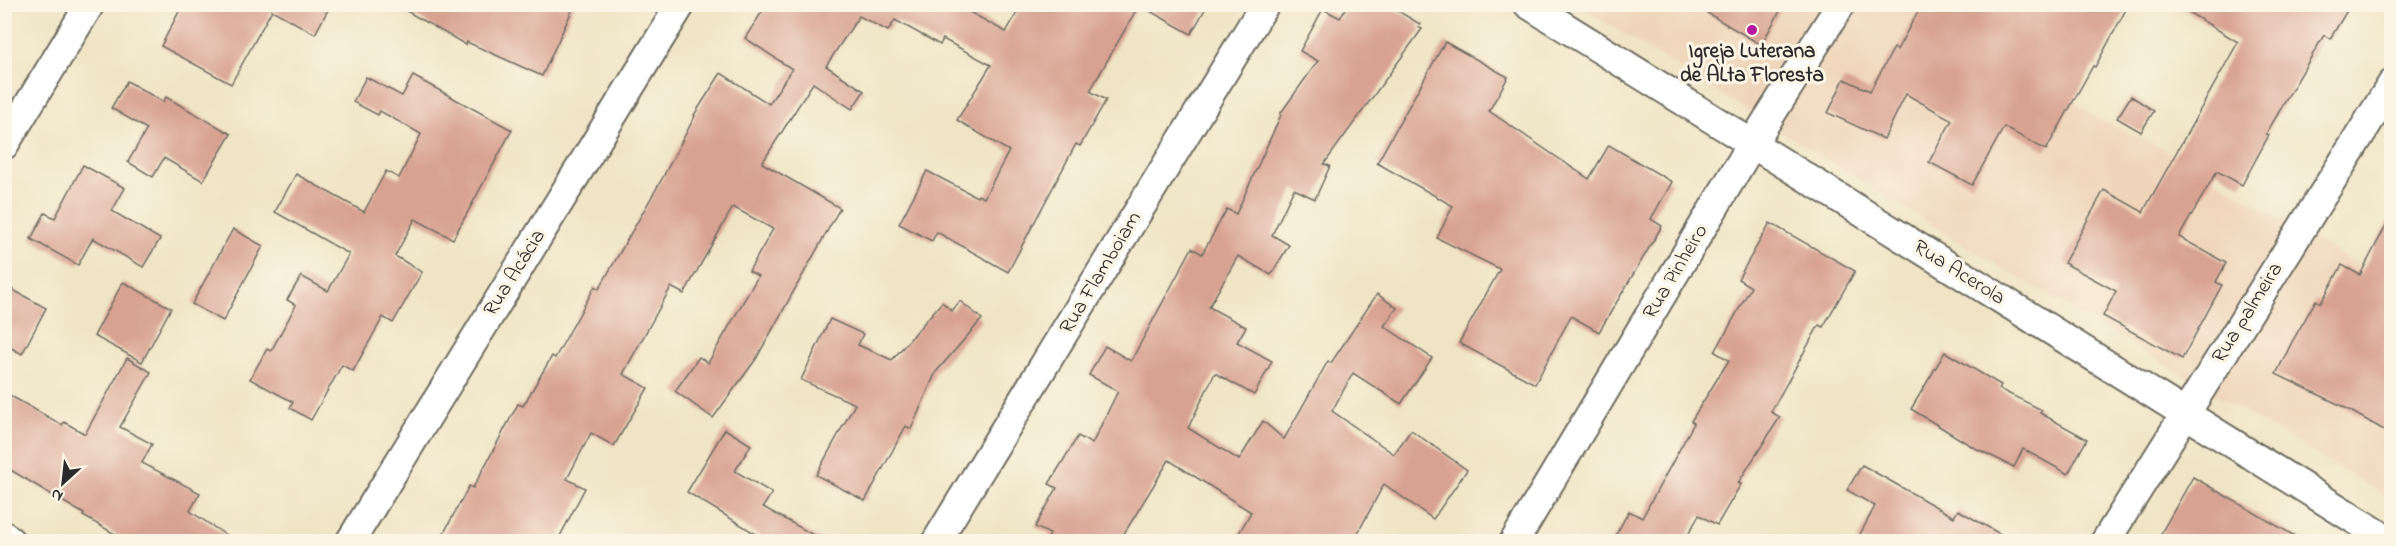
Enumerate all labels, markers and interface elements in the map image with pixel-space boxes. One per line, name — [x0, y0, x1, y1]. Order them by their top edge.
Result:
marker: Igreja Luterana de ALta Floresta — [1745, 23, 1759, 37]
place label: Igreja Luterana de ALta Floresta — [1680, 37, 1824, 91]
street label: Rua Flamboiam — [1053, 206, 1149, 340]
street label: Rua Pinheiro — [1636, 219, 1716, 325]
street label: Rua Acácia — [476, 224, 554, 322]
street label: Rua Acerola — [1907, 233, 2011, 313]
street label: Rua palmeira — [2205, 257, 2291, 369]
north arrow — [33, 453, 93, 513]
text: N — [47, 481, 67, 508]

